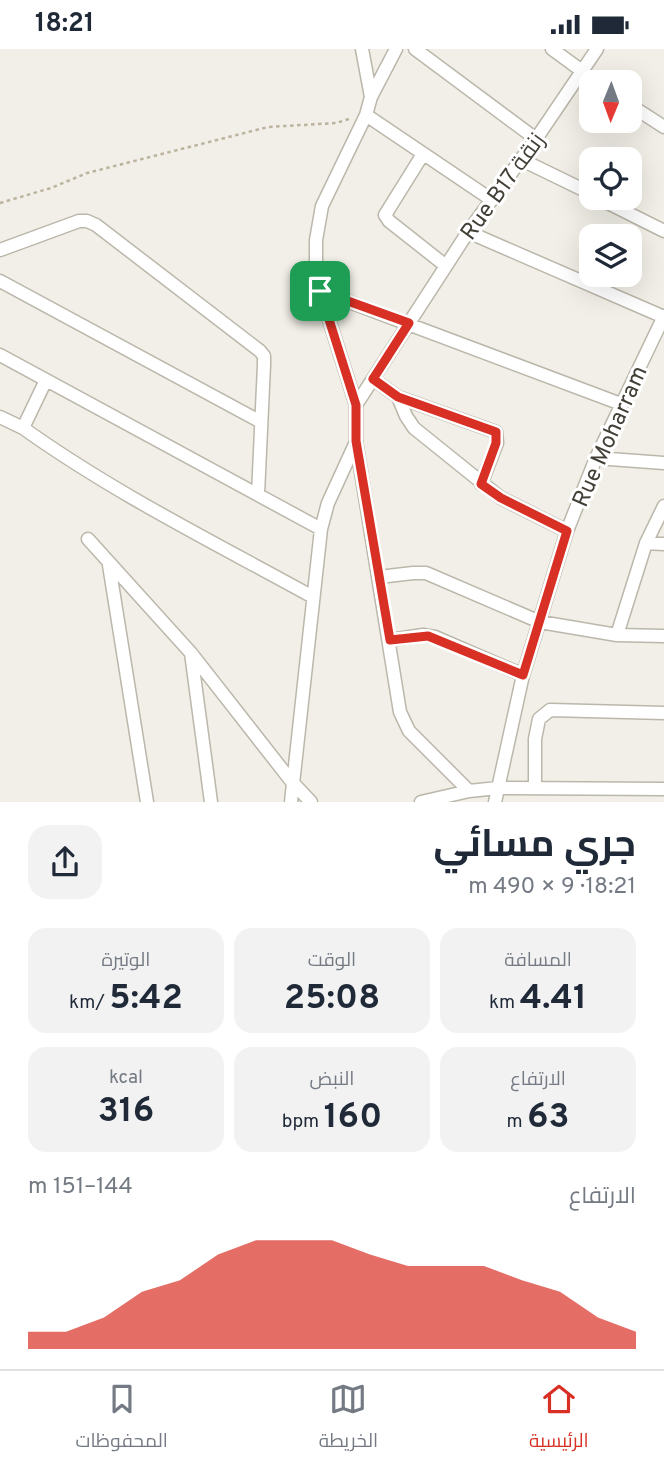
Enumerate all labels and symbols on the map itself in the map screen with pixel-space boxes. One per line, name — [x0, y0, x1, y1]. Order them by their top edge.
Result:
north arrow — [579, 70, 642, 133]
street label: Rue B17 زنقة — [455, 128, 553, 247]
pin — [290, 261, 350, 321]
street label: Rue Moharram — [567, 362, 655, 512]

